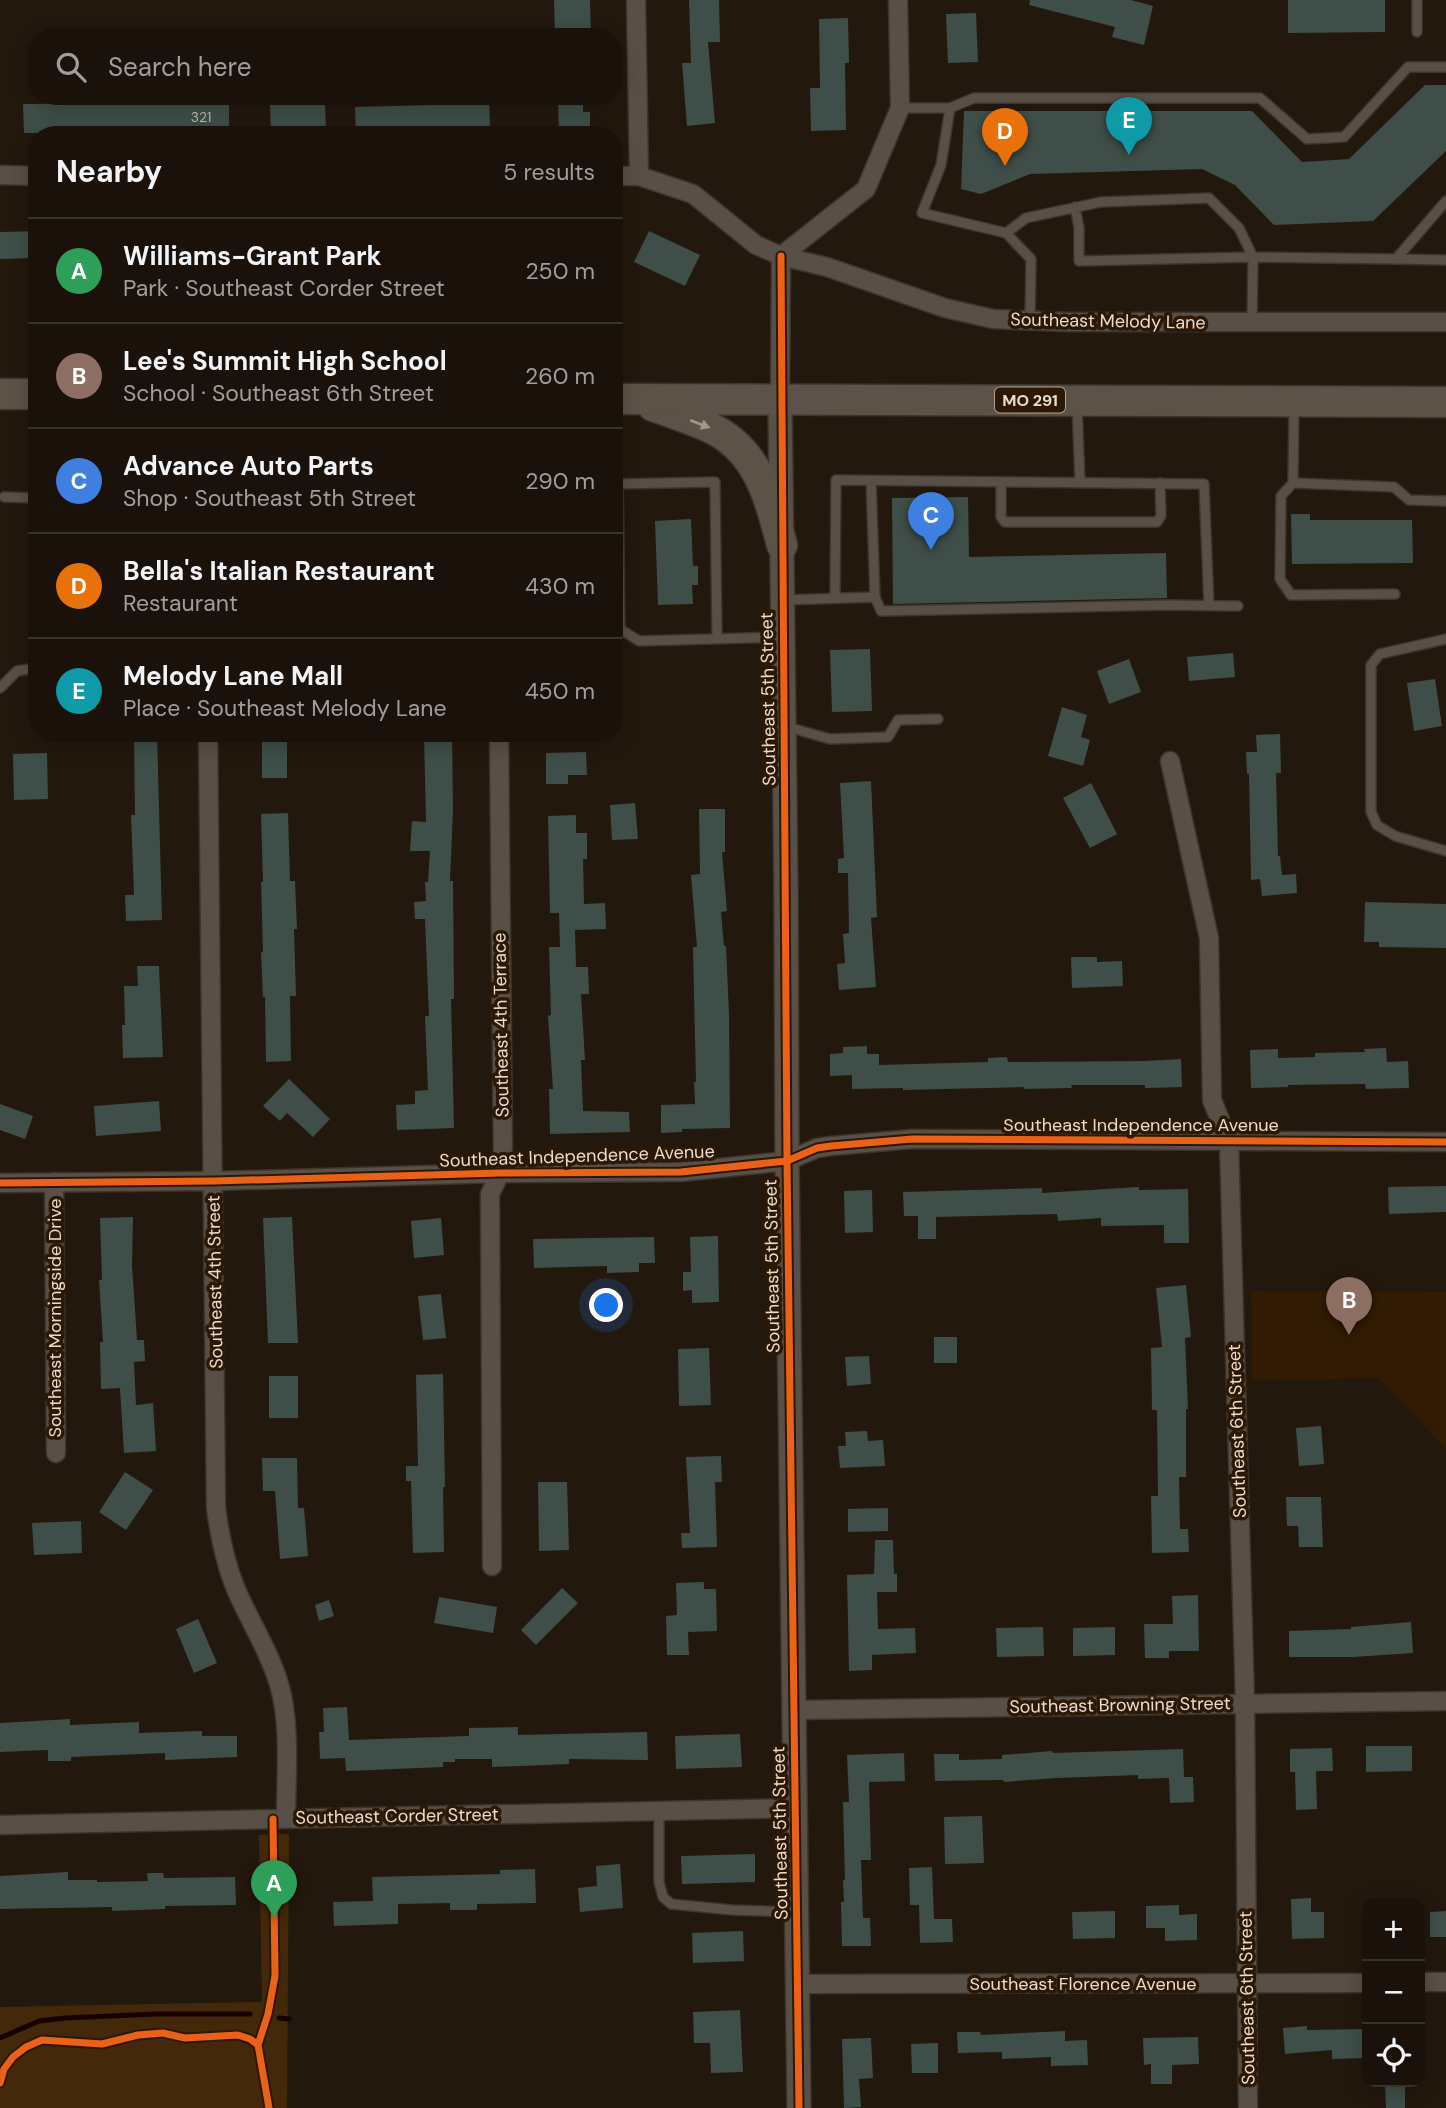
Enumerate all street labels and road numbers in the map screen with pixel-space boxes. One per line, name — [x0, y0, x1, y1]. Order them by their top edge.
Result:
street label: Southeast Melody Lane — [1010, 307, 1206, 335]
road number: MO 291 — [995, 388, 1065, 412]
street label: Southeast 5th Street — [754, 612, 782, 786]
street label: Southeast 4th Terrace — [487, 932, 515, 1118]
street label: Southeast Independence Avenue — [1003, 1113, 1279, 1137]
street label: Southeast Independence Avenue — [439, 1139, 715, 1173]
street label: Southeast 5th Street — [758, 1179, 786, 1353]
street label: Southeast 4th Street — [201, 1195, 229, 1369]
street label: Southeast Morningside Drive — [43, 1198, 67, 1438]
street label: Southeast 6th Street — [1222, 1344, 1252, 1518]
street label: Southeast Browning Street — [1009, 1691, 1231, 1719]
street label: Southeast 5th Street — [766, 1746, 794, 1920]
street label: Southeast Corder Street — [295, 1802, 499, 1830]
street label: Southeast 6th Street — [1233, 1911, 1261, 2085]
street label: Southeast Florence Avenue — [970, 1972, 1197, 1996]

